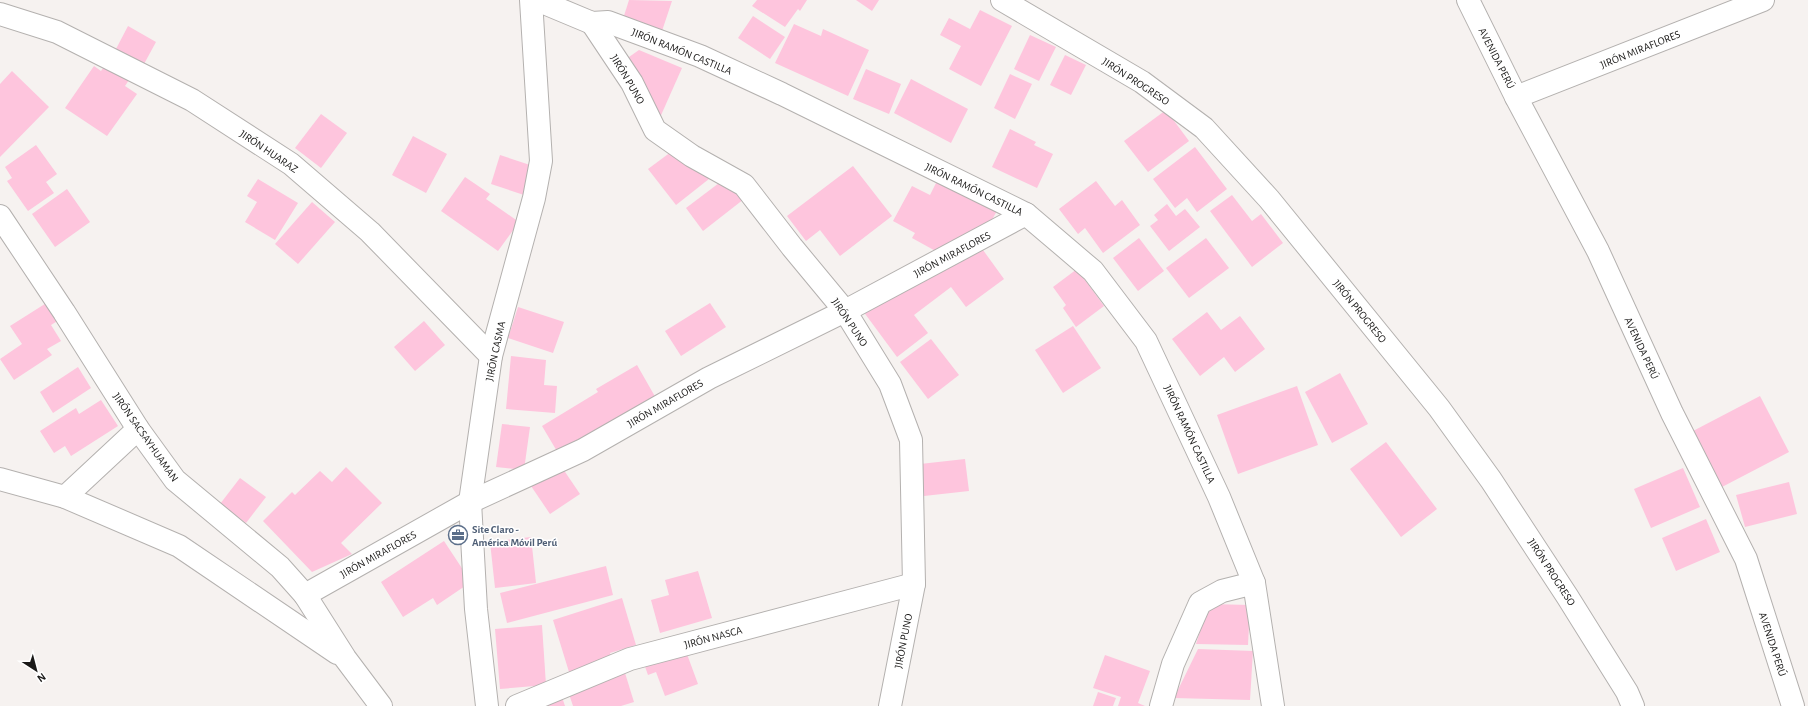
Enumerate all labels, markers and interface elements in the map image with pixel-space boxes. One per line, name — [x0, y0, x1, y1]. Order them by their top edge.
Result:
street label: JIRÓN RAMÓN CASTILLA — [630, 25, 734, 77]
street label: AVENIDA PERÚ — [1476, 25, 1518, 91]
street label: JIRÓN MIRAFLORES — [1598, 27, 1682, 71]
street label: JIRÓN PUNO — [609, 52, 647, 106]
street label: JIRÓN PROGRESO — [1100, 55, 1172, 107]
street label: JIRÓN HUARAZ — [238, 127, 300, 175]
street label: JIRÓN RAMÓN CASTILLA — [923, 160, 1025, 218]
street label: JIRÓN MIRAFLORES — [912, 229, 992, 279]
street label: JIRÓN PROGRESO — [1331, 277, 1389, 345]
street label: JIRÓN PUNO — [829, 296, 871, 348]
street label: AVENIDA PERÚ — [1622, 315, 1662, 381]
street label: JIRÓN CASMA — [483, 319, 507, 382]
street label: JIRÓN MIRAFLORES — [625, 376, 705, 430]
street label: JIRÓN RAMÓN CASTILLA — [1162, 383, 1218, 486]
street label: JIRÓN SACSAYHUAMAN — [111, 390, 181, 484]
office icon: Site Claro - América Móvil Perú — [447, 524, 469, 546]
place label: Site Claro - América Móvil Perú — [472, 524, 557, 548]
street label: JIRÓN MIRAFLORES — [338, 528, 418, 580]
street label: JIRÓN PROGRESO — [1526, 536, 1578, 608]
street label: AVENIDA PERÚ — [1757, 610, 1789, 678]
street label: JIRÓN PUNO — [892, 613, 914, 669]
street label: JIRÓN NASCA — [683, 623, 744, 651]
north arrow — [16, 650, 56, 690]
text: N — [35, 671, 48, 684]

